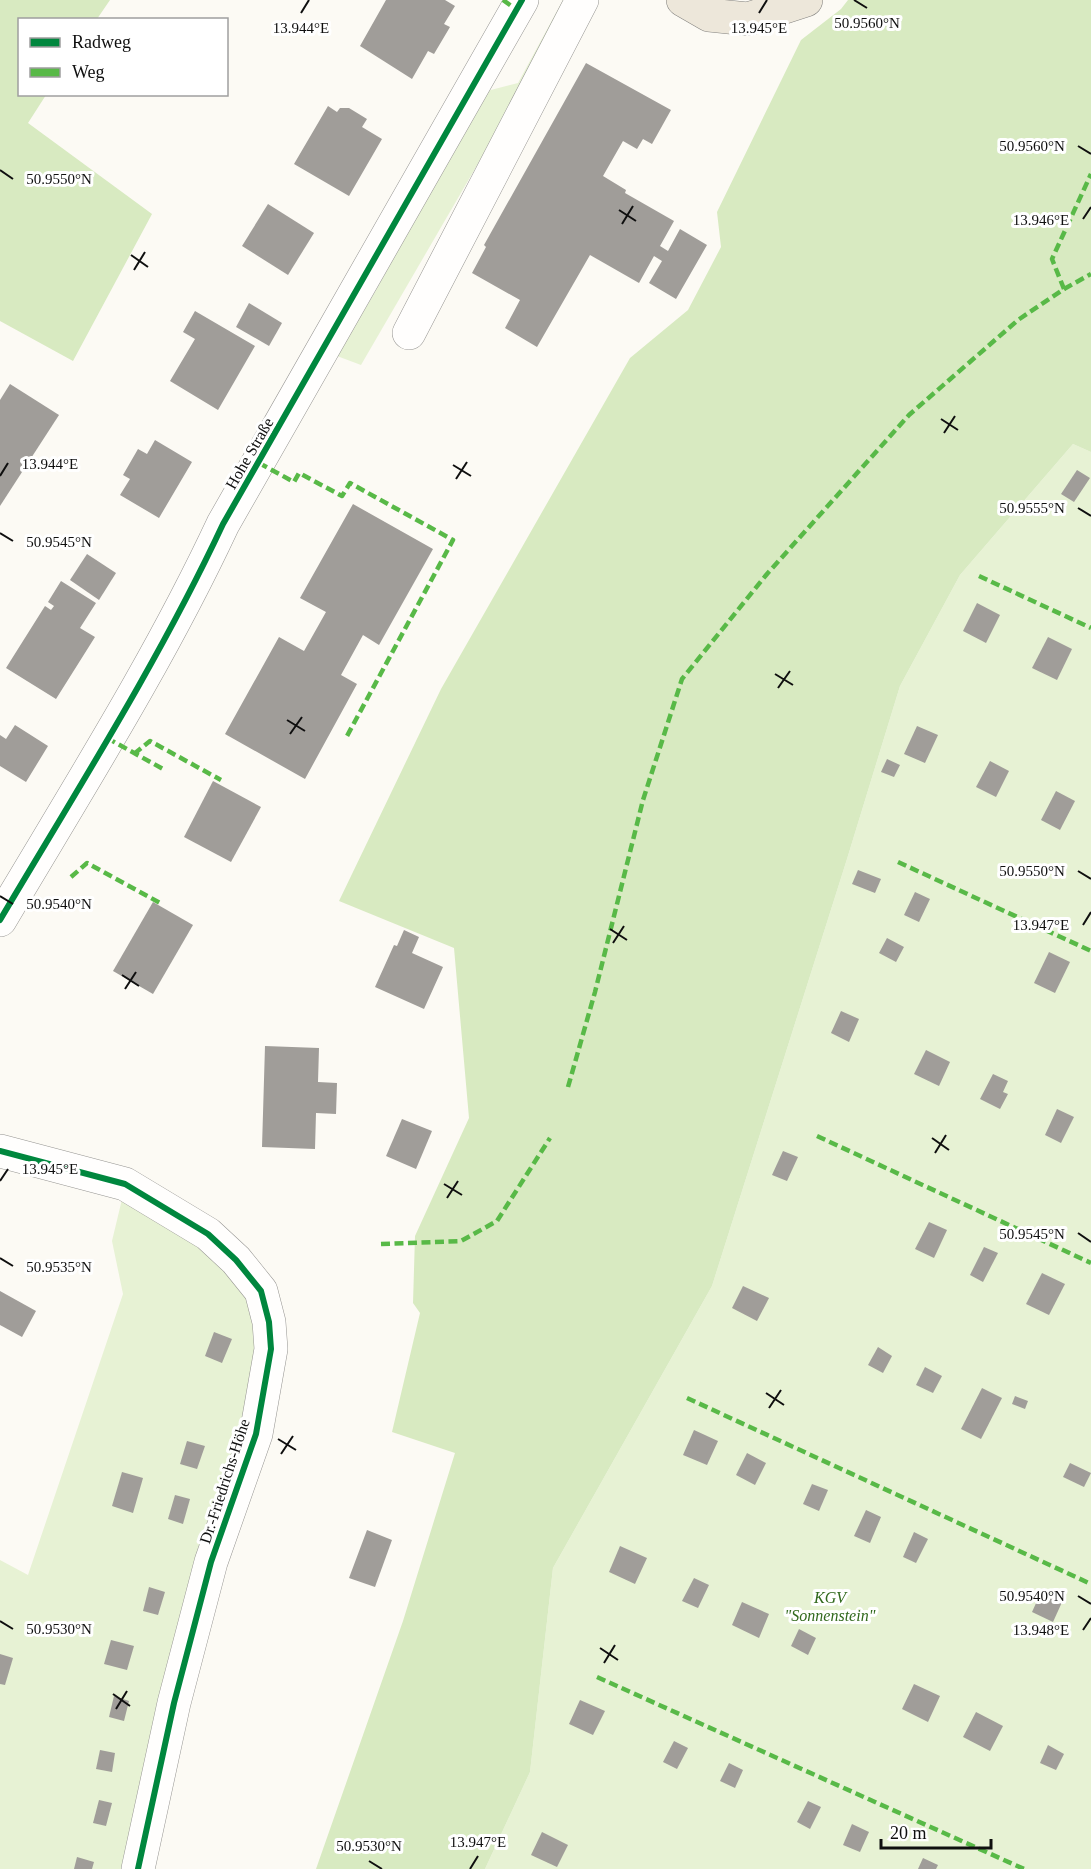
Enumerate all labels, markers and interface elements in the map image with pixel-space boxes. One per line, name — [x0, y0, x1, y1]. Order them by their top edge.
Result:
text: 50.9560°N — [834, 15, 900, 31]
legend — [18, 18, 228, 96]
text: 13.944°E — [273, 20, 329, 36]
text: 13.945°E — [731, 20, 787, 36]
text: Radweg — [72, 32, 131, 52]
text: Weg — [72, 62, 105, 82]
text: 50.9560°N — [999, 138, 1065, 154]
text: 50.9550°N — [26, 171, 92, 187]
text: 13.946°E — [1013, 212, 1069, 228]
street label: Hohe Straße — [222, 415, 277, 492]
text: 13.944°E — [22, 456, 78, 472]
text: 50.9555°N — [999, 500, 1065, 516]
text: 50.9545°N — [26, 534, 92, 550]
text: 50.9550°N — [999, 863, 1065, 879]
text: 50.9540°N — [26, 896, 92, 912]
text: 13.947°E — [1013, 917, 1069, 933]
text: 13.945°E — [22, 1161, 78, 1177]
text: 50.9545°N — [999, 1226, 1065, 1242]
text: 50.9535°N — [26, 1259, 92, 1275]
street label: Dr.-Friedrichs-Höhe — [196, 1417, 253, 1546]
text: 50.9540°N — [999, 1588, 1065, 1604]
park label: KGV "Sonnenstein" — [785, 1589, 876, 1624]
text: 50.9530°N — [26, 1621, 92, 1637]
text: 13.948°E — [1013, 1622, 1069, 1638]
scale bar — [881, 1812, 990, 1850]
text: 20 m — [890, 1823, 927, 1843]
text: 13.947°E — [450, 1834, 506, 1850]
text: 50.9530°N — [336, 1838, 402, 1854]

